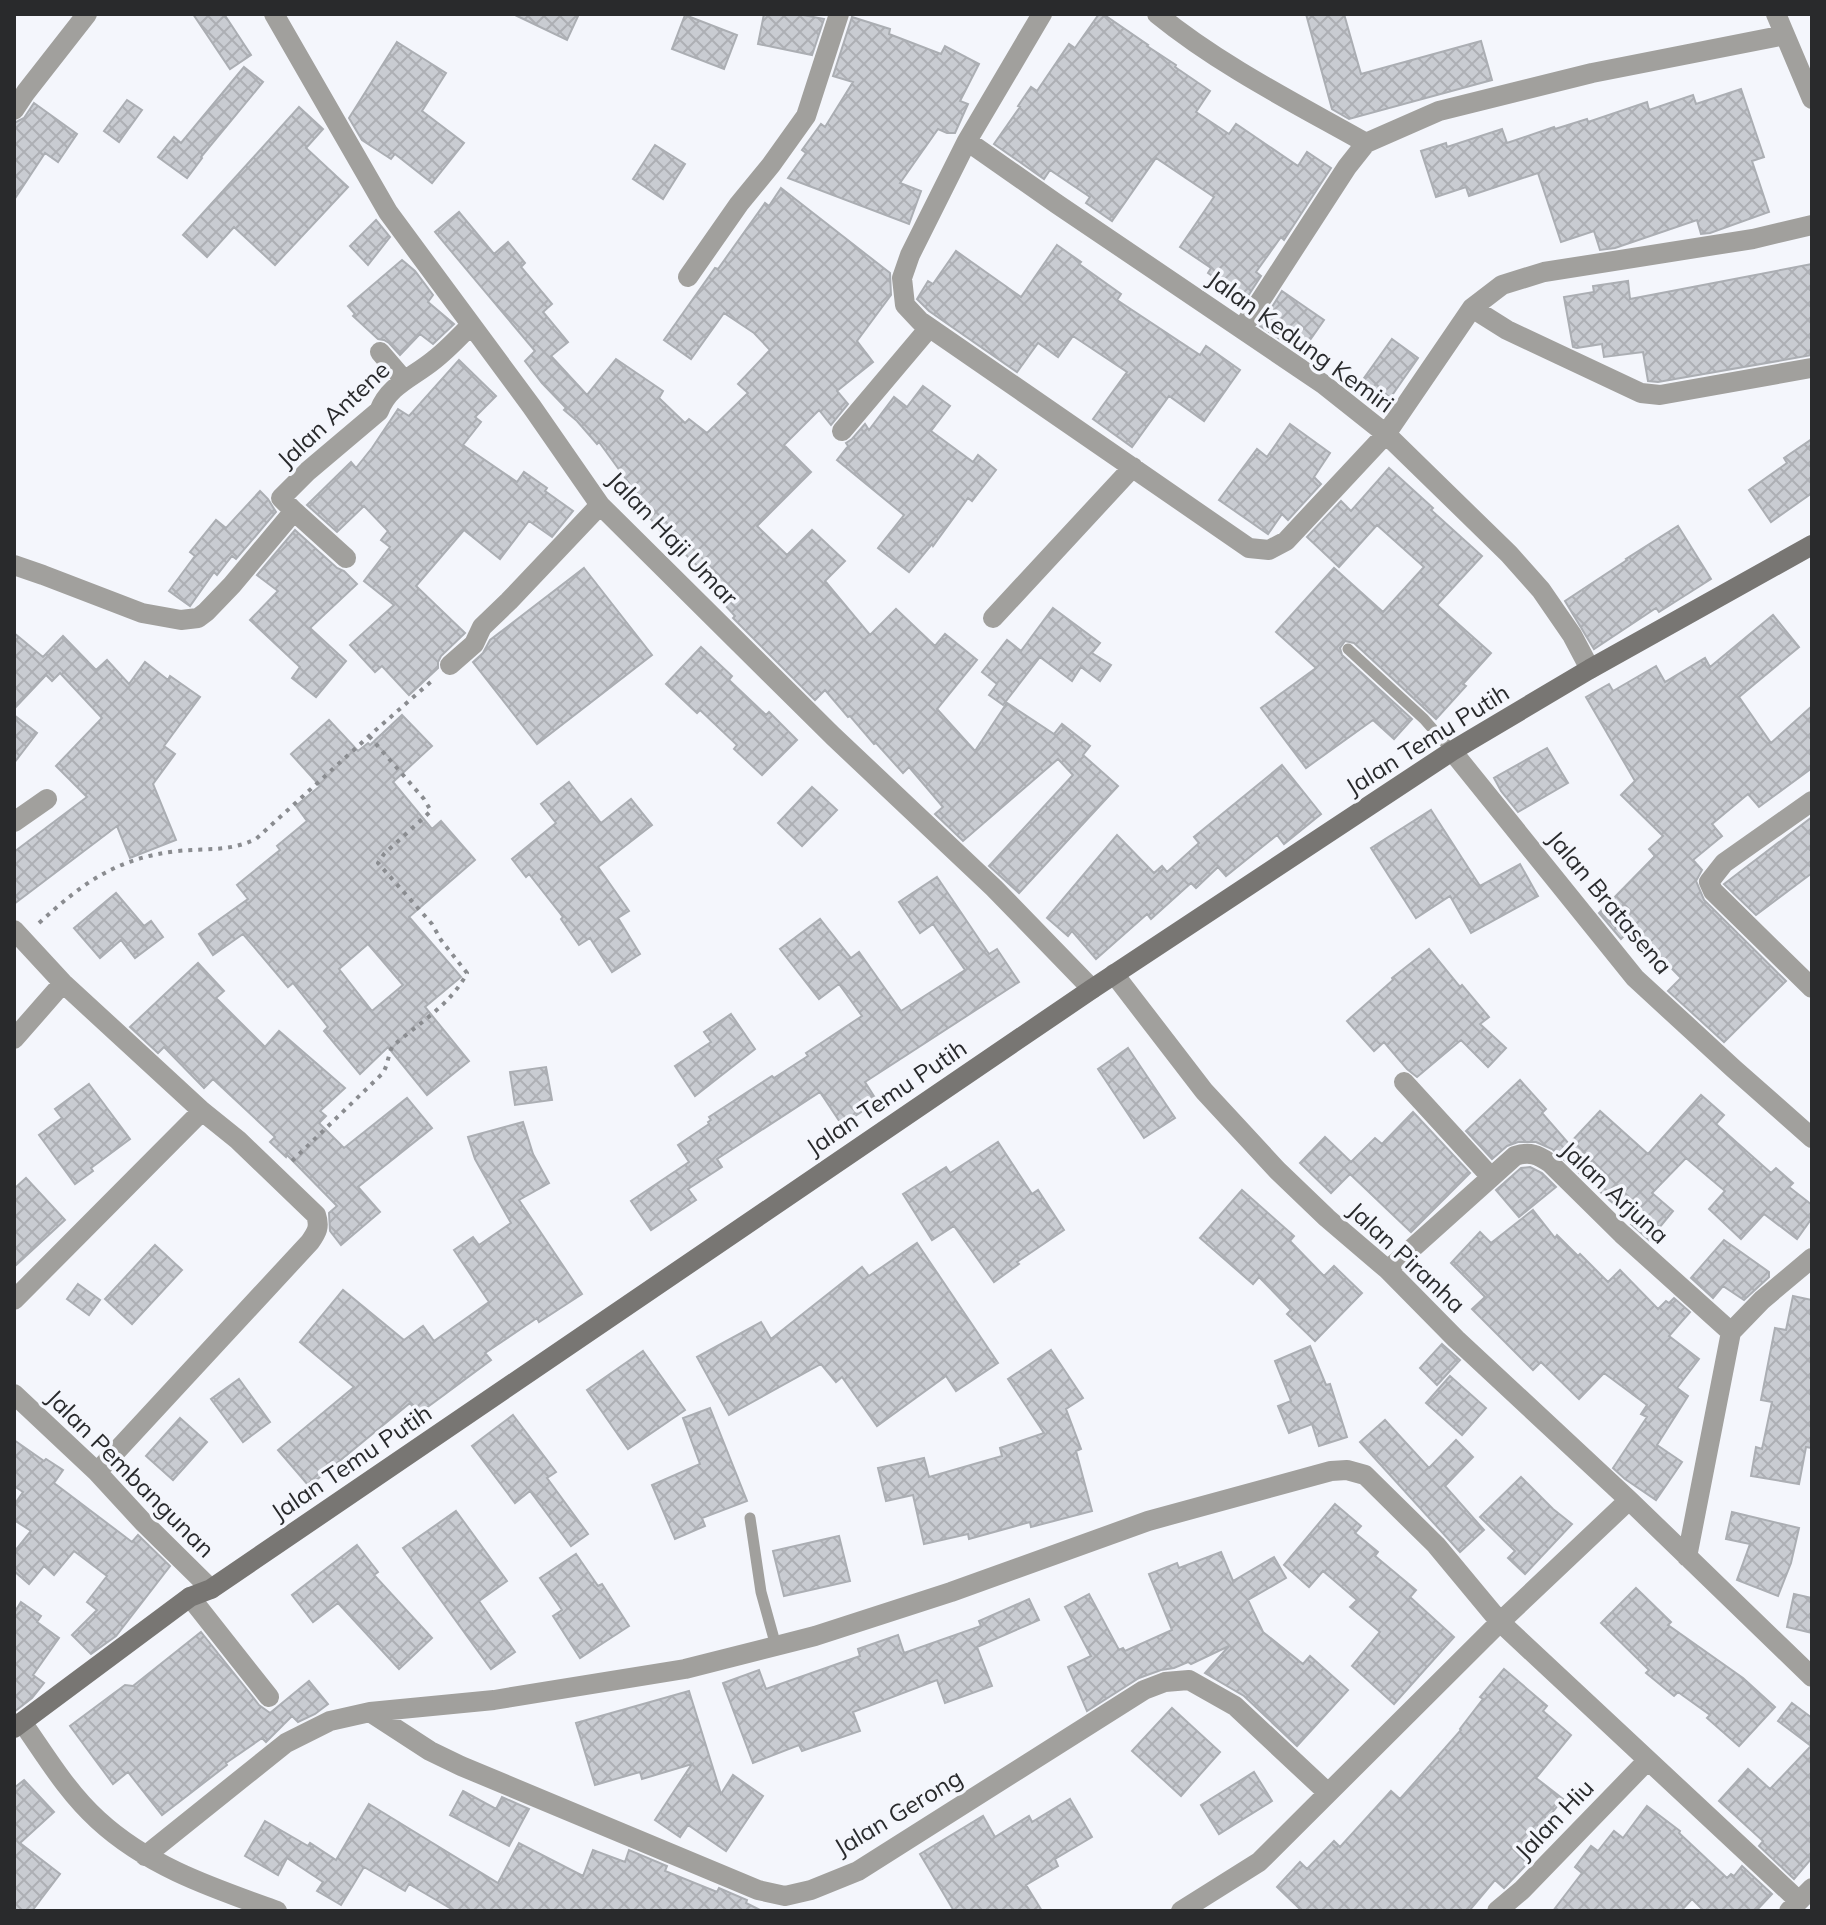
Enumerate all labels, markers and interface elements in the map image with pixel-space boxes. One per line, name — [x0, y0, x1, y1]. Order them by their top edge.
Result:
street label: Jalan Kedung Kemiri — [1202, 263, 1400, 419]
street label: Jalan Antene — [271, 354, 395, 474]
street label: Jalan Haji Umar — [601, 465, 745, 612]
street label: Jalan Temu Putih — [1340, 677, 1514, 801]
street label: Jalan Bratasena — [1541, 824, 1679, 980]
street label: Jalan Temu Putih — [800, 1032, 972, 1162]
street label: Jalan Arjuna — [1555, 1134, 1675, 1250]
street label: Jalan Piranha — [1342, 1195, 1472, 1319]
street label: Jalan Pembangunan — [41, 1383, 221, 1563]
street label: Jalan Temu Putih — [265, 1397, 437, 1527]
street label: Jalan Gerong — [828, 1762, 968, 1862]
street label: Jalan Hiu — [1508, 1772, 1600, 1866]

